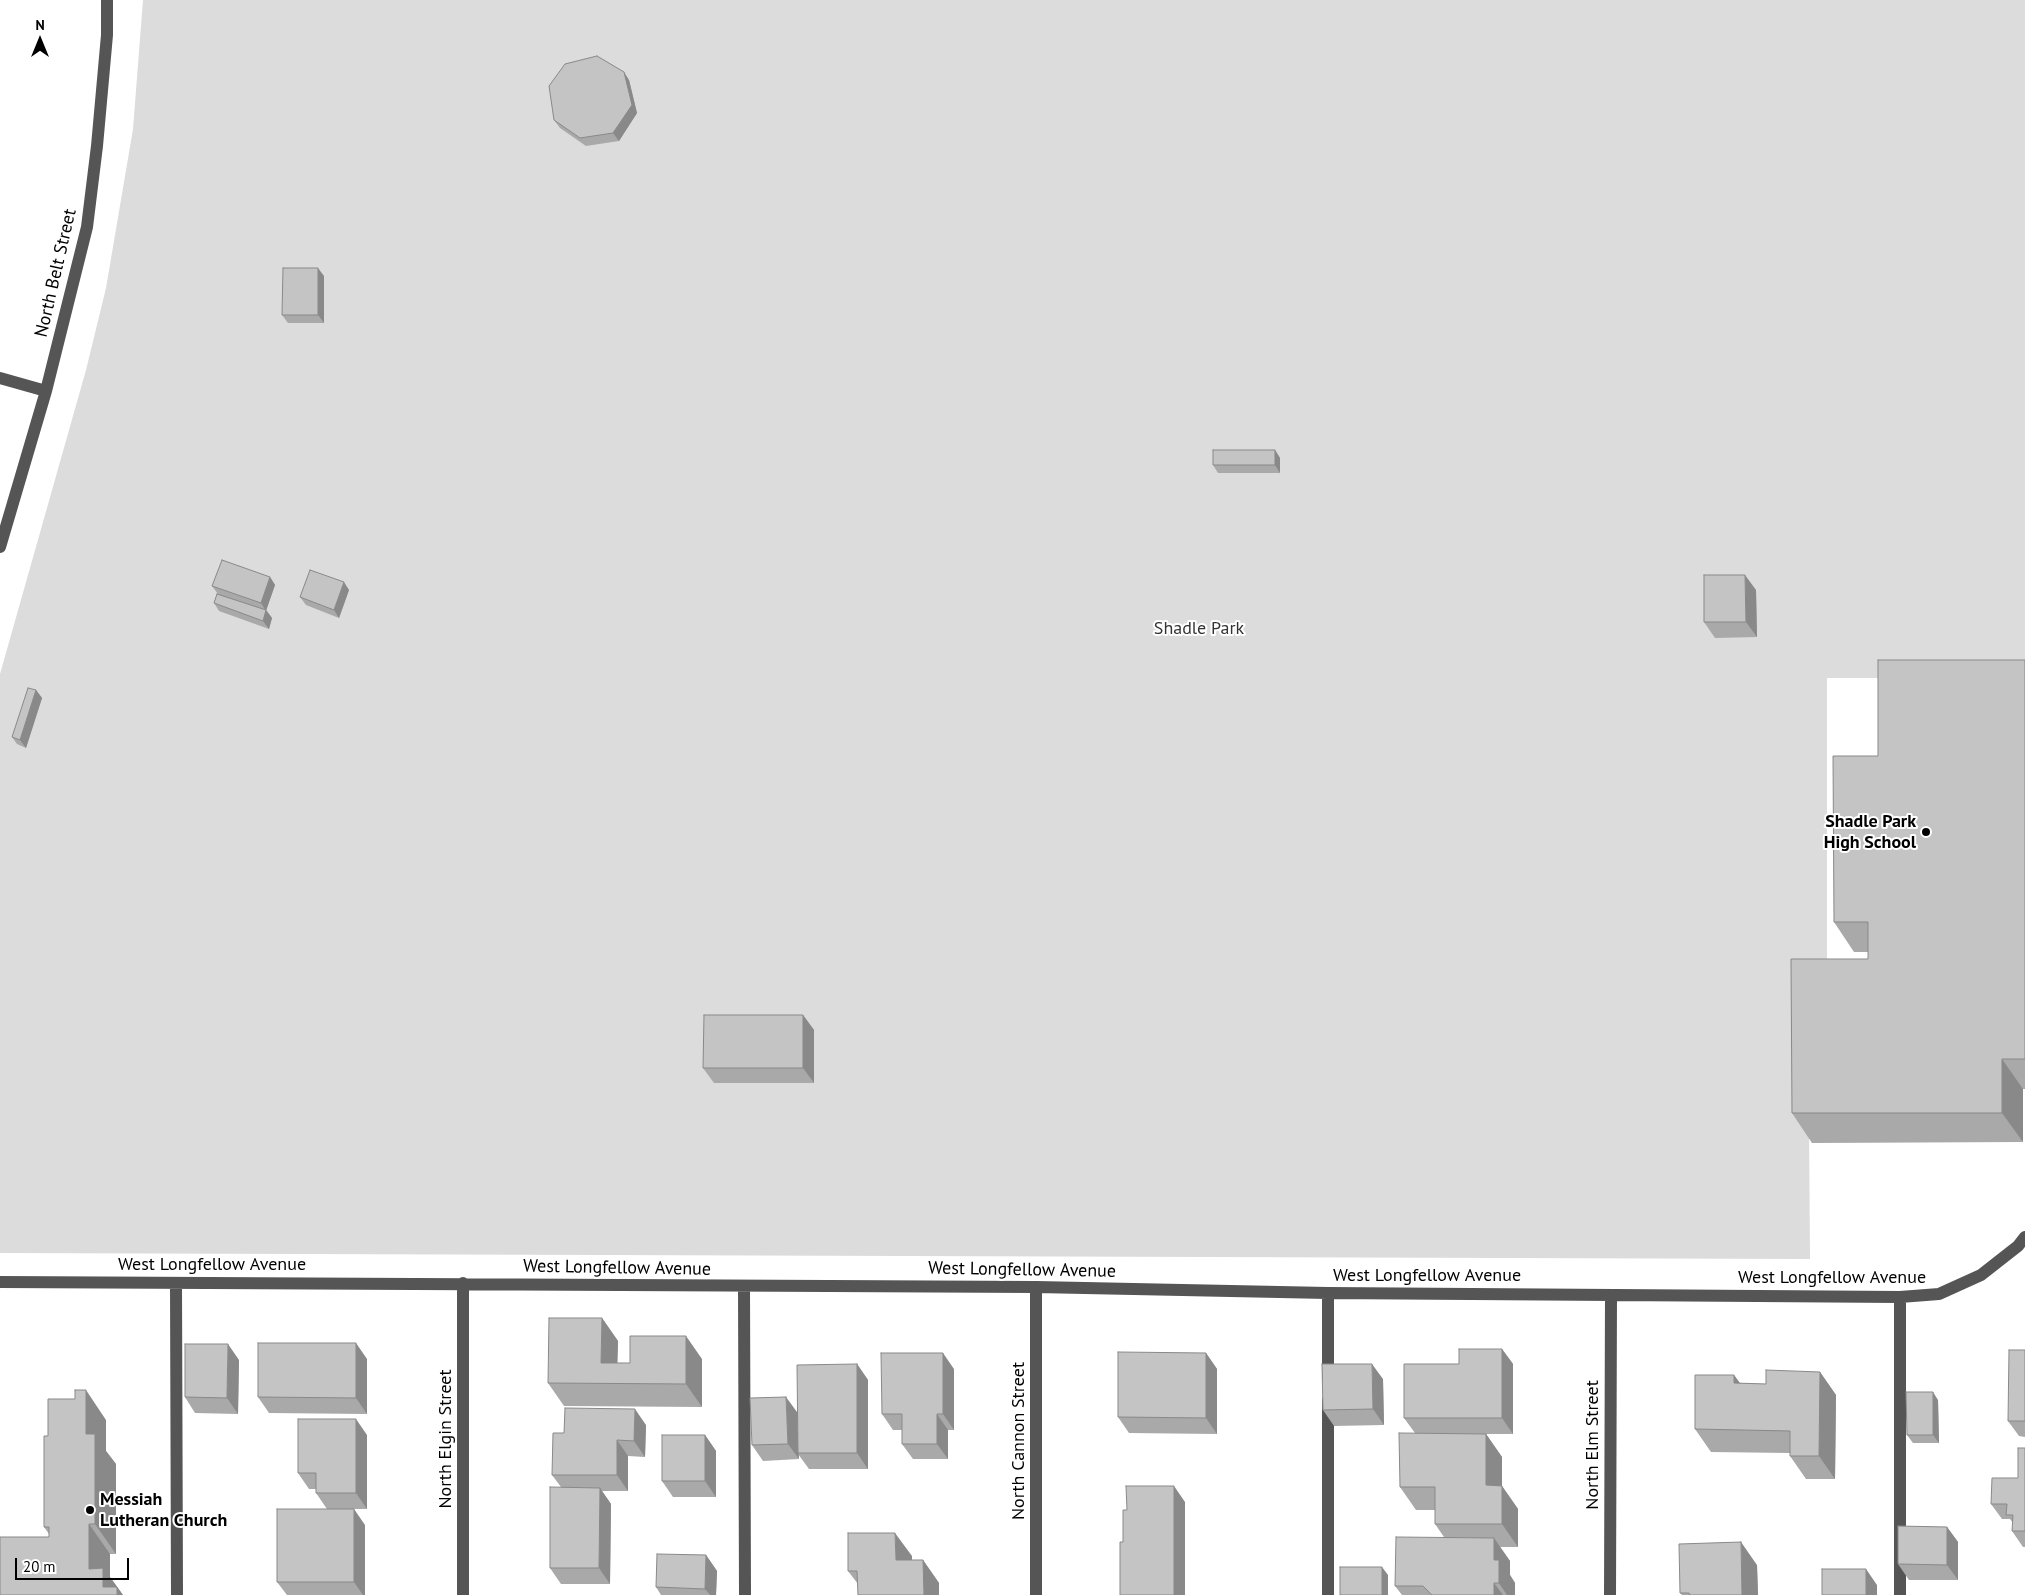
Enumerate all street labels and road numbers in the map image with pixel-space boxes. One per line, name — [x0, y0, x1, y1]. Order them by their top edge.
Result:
street label: North Belt Street — [31, 207, 81, 339]
street label: West Longfellow Avenue — [118, 1254, 306, 1276]
street label: West Longfellow Avenue — [523, 1256, 711, 1280]
street label: West Longfellow Avenue — [928, 1258, 1116, 1282]
street label: West Longfellow Avenue — [1333, 1265, 1521, 1287]
street label: West Longfellow Avenue — [1738, 1267, 1926, 1289]
street label: North Cannon Street — [1008, 1362, 1030, 1520]
street label: North Elgin Street — [435, 1369, 457, 1509]
street label: North Elm Street — [1582, 1380, 1604, 1510]

